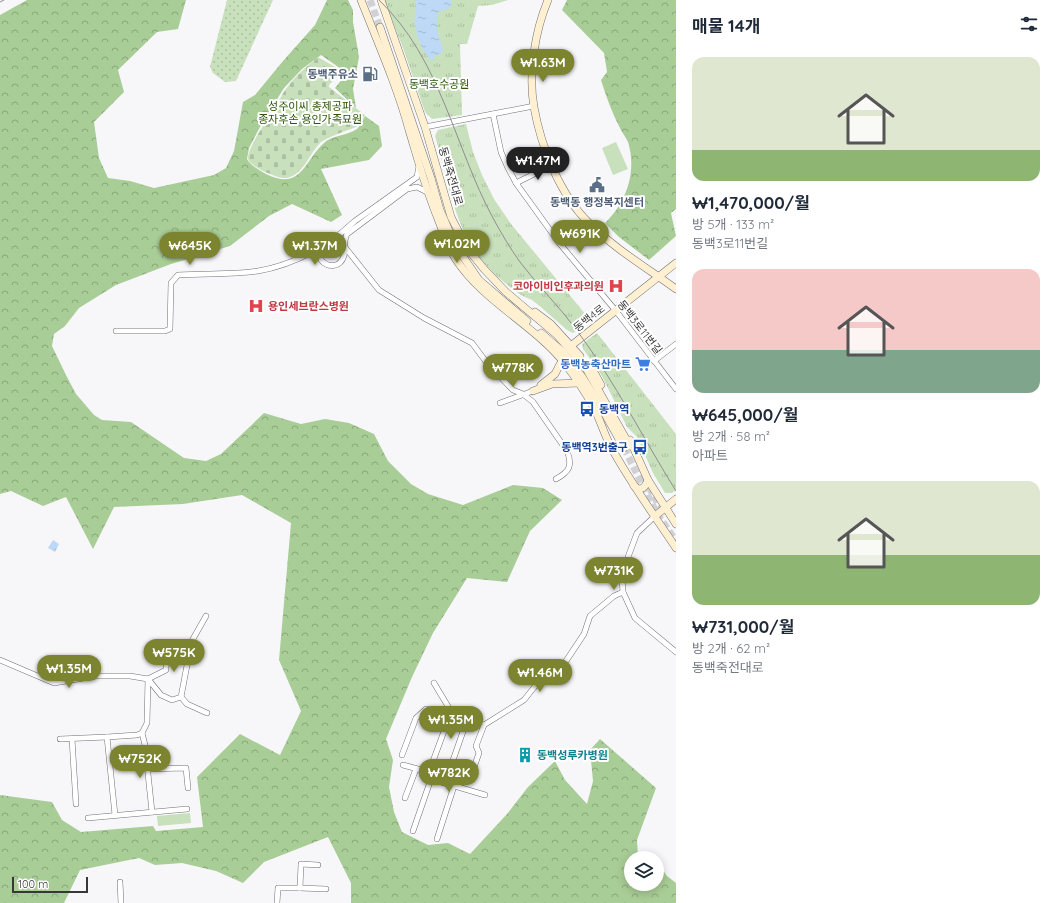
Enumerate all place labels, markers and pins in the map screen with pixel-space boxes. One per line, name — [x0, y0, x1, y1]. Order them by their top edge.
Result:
pin: ₩1.63M — [510, 49, 576, 83]
fuel station icon: 동백주유소 — [361, 65, 379, 83]
place label: 동백주유소 — [307, 67, 358, 81]
pin: ₩1.47M — [505, 147, 571, 181]
public building icon: 동백동 행정복지센터 — [588, 176, 606, 194]
place label: 동백동 행정복지센터 — [550, 195, 644, 209]
pin: ₩691K — [552, 220, 608, 254]
pin: ₩1.02M — [424, 230, 490, 264]
pin: ₩645K — [162, 232, 218, 266]
pin: ₩1.37M — [282, 232, 348, 266]
hospital icon: 코아이비인후과의원 — [607, 277, 625, 295]
place label: 코아이비인후과의원 — [513, 279, 604, 293]
hospital icon: 용인세브란스병원 — [247, 297, 265, 315]
place label: 용인세브란스병원 — [268, 299, 349, 313]
pin: ₩778K — [485, 354, 541, 388]
supermarket icon: 동백농축산마트 — [634, 355, 652, 373]
place label: 동백농축산마트 — [560, 357, 631, 371]
bus stop icon: 동백역 — [578, 400, 596, 418]
place label: 동백역 — [599, 402, 629, 416]
bus stop icon: 동백역3번출구 — [631, 438, 649, 456]
place label: 동백역3번출구 — [561, 440, 628, 454]
pin: ₩731K — [586, 557, 642, 591]
pin: ₩575K — [146, 639, 202, 673]
pin: ₩1.35M — [36, 655, 102, 689]
pin: ₩1.46M — [507, 659, 573, 693]
pin: ₩1.35M — [418, 706, 484, 740]
pin: ₩752K — [112, 745, 168, 779]
building icon: 동백성루카병원 — [516, 746, 534, 764]
place label: 동백성루카병원 — [537, 748, 608, 762]
pin: ₩782K — [421, 759, 477, 793]

